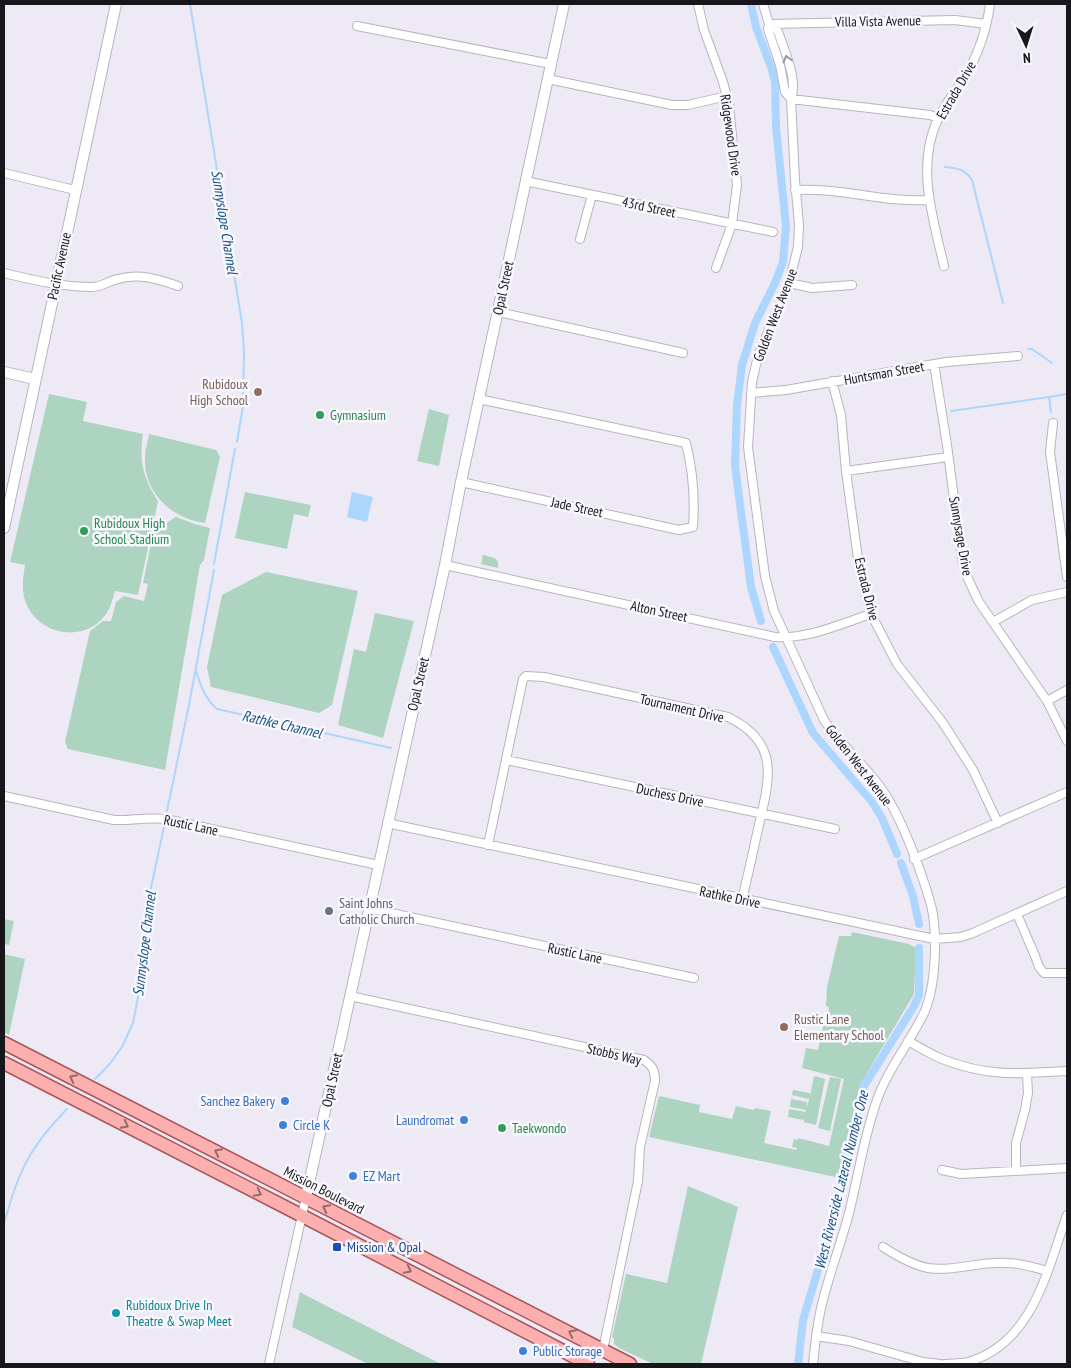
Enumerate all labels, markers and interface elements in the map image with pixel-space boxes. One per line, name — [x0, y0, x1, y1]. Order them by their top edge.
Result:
street label: Villa Vista Avenue — [834, 11, 921, 31]
north arrow — [1001, 20, 1051, 70]
text: N — [1023, 49, 1031, 67]
one-way arrow — [782, 55, 792, 64]
street label: Estrada Drive — [932, 58, 980, 122]
street label: Ridgewood Drive — [716, 93, 746, 177]
water label: Sunnyslope Channel — [207, 169, 243, 277]
street label: 43rd Street — [620, 193, 678, 221]
street label: Pacific Avenue — [43, 230, 75, 301]
street label: Opal Street — [489, 259, 518, 317]
street label: Golden West Avenue — [749, 266, 801, 364]
street label: Huntsman Street — [842, 357, 926, 389]
place label: Rubidoux High School — [190, 375, 249, 409]
marker: Rubidoux High School — [252, 386, 264, 398]
place label: Gymnasium — [330, 406, 386, 424]
marker: Gymnasium — [314, 409, 326, 421]
street label: Jade Street — [548, 493, 605, 521]
street label: Sunnysage Drive — [945, 495, 977, 577]
place label: Rubidoux High School Stadium — [94, 514, 169, 548]
marker: Rubidoux High School Stadium — [78, 525, 90, 537]
street label: Estrada Drive — [851, 556, 884, 622]
street label: Alton Street — [629, 596, 689, 626]
street label: Opal Street — [403, 655, 433, 713]
street label: Tournament Drive — [638, 690, 726, 726]
water label: Rathke Channel — [240, 706, 325, 743]
street label: Golden West Avenue — [822, 721, 896, 809]
street label: Duchess Drive — [635, 779, 705, 811]
street label: Rustic Lane — [162, 810, 220, 840]
street label: Rathke Drive — [698, 882, 762, 912]
water label: Sunnyslope Channel — [128, 889, 160, 997]
place label: Saint Johns Catholic Church — [339, 894, 415, 928]
marker: Saint Johns Catholic Church — [323, 905, 335, 917]
street label: Rustic Lane — [546, 938, 604, 968]
place label: Rustic Lane Elementary School — [794, 1010, 884, 1044]
marker: Rustic Lane Elementary School — [778, 1021, 790, 1033]
street label: Stobbs Way — [585, 1039, 644, 1069]
street label: Opal Street — [318, 1051, 347, 1109]
one-way arrow — [69, 1074, 78, 1084]
water label: West Riverside Lateral Number One — [810, 1088, 873, 1271]
place label: Sanchez Bakery — [200, 1092, 276, 1110]
marker: Sanchez Bakery — [279, 1095, 291, 1107]
place label: Laundromat — [396, 1111, 454, 1129]
marker: Laundromat — [458, 1114, 470, 1126]
place label: Circle K — [293, 1116, 330, 1134]
one-way arrow — [120, 1119, 129, 1129]
marker: Circle K — [277, 1119, 289, 1131]
place label: Taekwondo — [512, 1119, 566, 1137]
marker: Taekwondo — [496, 1122, 508, 1134]
one-way arrow — [214, 1148, 223, 1158]
street label: Mission Boulevard — [281, 1162, 367, 1218]
place label: EZ Mart — [363, 1167, 400, 1185]
marker: EZ Mart — [347, 1170, 359, 1182]
one-way arrow — [253, 1187, 262, 1197]
one-way arrow — [323, 1204, 332, 1214]
place label: Mission & Opal — [347, 1238, 422, 1256]
marker: Mission & Opal — [331, 1241, 343, 1253]
one-way arrow — [402, 1264, 411, 1274]
place label: Rubidoux Drive In Theatre & Swap Meet — [126, 1296, 232, 1330]
marker: Rubidoux Drive In Theatre & Swap Meet — [110, 1307, 122, 1319]
one-way arrow — [568, 1329, 577, 1339]
place label: Public Storage — [533, 1342, 602, 1360]
marker: Public Storage — [517, 1345, 529, 1357]

